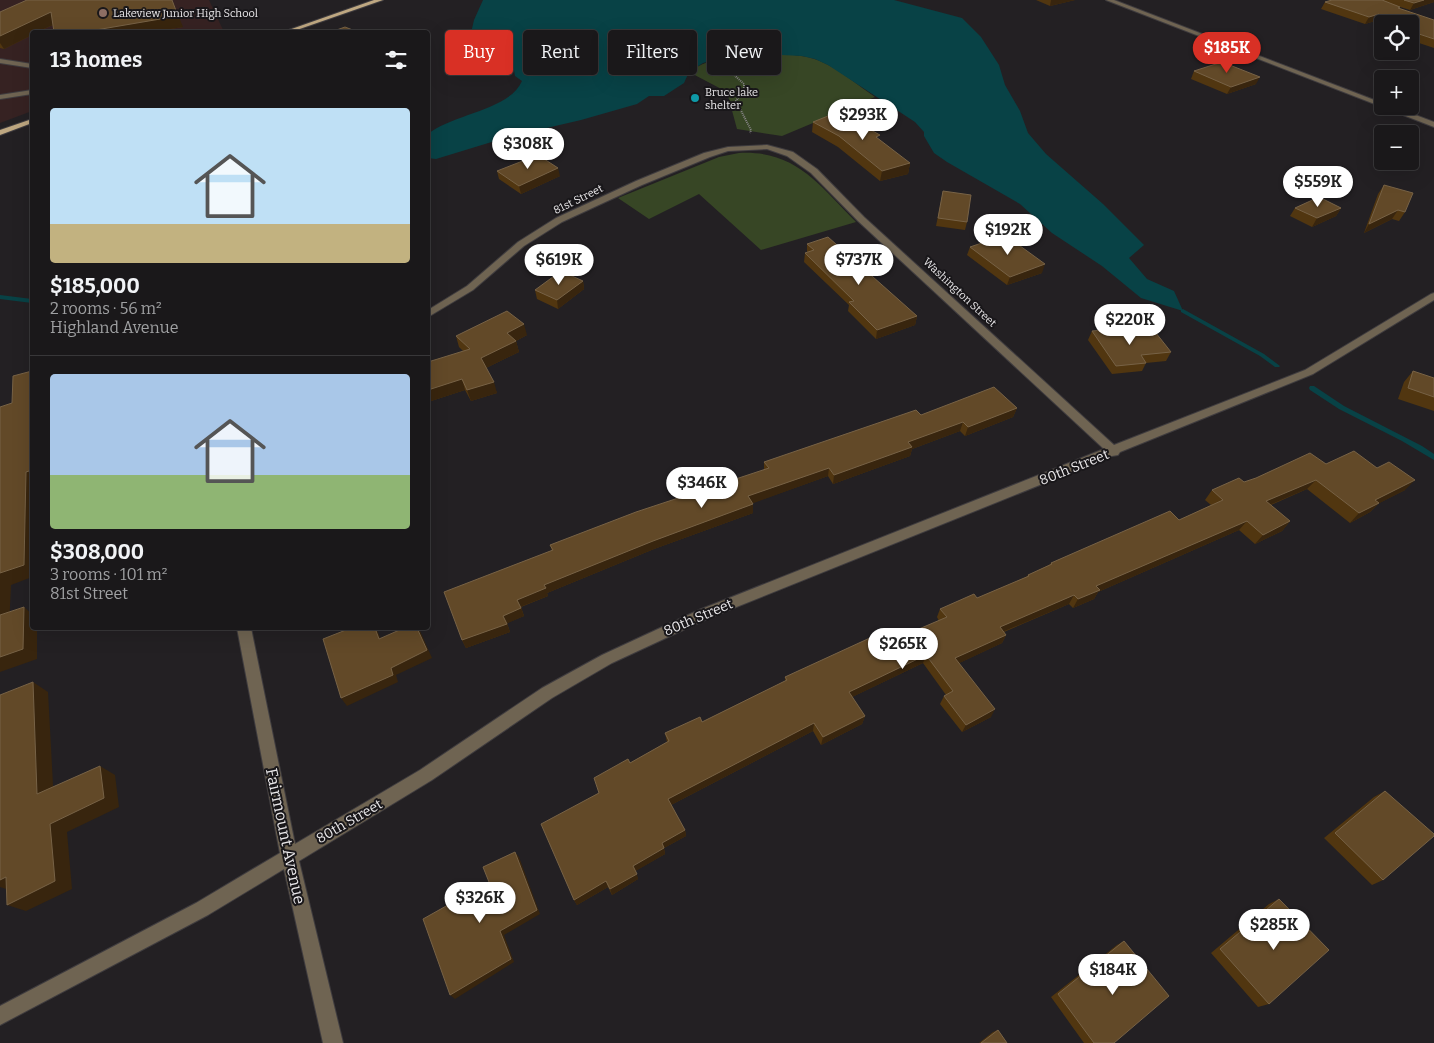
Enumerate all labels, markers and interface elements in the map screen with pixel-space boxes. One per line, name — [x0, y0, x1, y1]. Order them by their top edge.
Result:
marker: Lakeview Junior High School — [97, 7, 109, 19]
place label: Lakeview Junior High School — [113, 7, 258, 20]
map controls — [1374, 15, 1419, 170]
button: locate — [1374, 15, 1419, 60]
chip: Buy — [445, 30, 513, 75]
chip: Rent — [523, 30, 598, 75]
chip: Filters — [608, 30, 697, 75]
chip: New — [707, 30, 781, 75]
pin: $185K — [1192, 32, 1262, 74]
text: $185K — [1204, 38, 1250, 57]
icon: filters — [382, 46, 410, 74]
text: 13 homes — [50, 47, 142, 73]
button: + — [1374, 70, 1419, 115]
place label: Bruce lake shelter — [705, 86, 758, 112]
marker: Bruce lake shelter — [689, 92, 701, 104]
pin: $293K — [828, 98, 898, 141]
text: $293K — [839, 105, 887, 124]
button: − — [1374, 125, 1419, 170]
pin: $308K — [493, 128, 563, 170]
text: $308K — [503, 134, 553, 153]
icon: home — [185, 141, 275, 231]
pin: $559K — [1283, 166, 1353, 208]
text: $559K — [1294, 172, 1342, 191]
street label: 81st Street — [551, 182, 605, 217]
pin: $192K — [973, 214, 1043, 256]
text: $192K — [985, 220, 1031, 239]
pin: $619K — [524, 244, 594, 286]
pin: $737K — [824, 244, 894, 286]
text: $619K — [536, 250, 582, 269]
text: $737K — [835, 250, 883, 269]
street label: Washington Street — [920, 255, 999, 330]
text: $185,000 — [50, 273, 140, 299]
text: 2 rooms · 56 m² — [50, 299, 162, 318]
pin: $220K — [1095, 304, 1165, 346]
text: $220K — [1105, 310, 1155, 329]
text: Highland Avenue — [50, 318, 178, 337]
icon: home — [185, 406, 275, 496]
street label: 80th Street — [1037, 446, 1111, 489]
pin: $346K — [667, 466, 737, 509]
text: $346K — [677, 473, 727, 492]
text: $308,000 — [50, 539, 144, 565]
text: 3 rooms · 101 m² — [50, 565, 167, 584]
text: 81st Street — [50, 584, 128, 603]
street label: 80th Street — [661, 595, 735, 640]
pin: $265K — [868, 628, 938, 670]
text: $265K — [879, 634, 927, 653]
street label: Fairmount Avenue — [262, 766, 309, 906]
street label: 80th Street — [313, 796, 385, 847]
pin: $326K — [445, 882, 515, 924]
text: $326K — [456, 888, 504, 907]
pin: $285K — [1239, 908, 1309, 951]
text: $285K — [1250, 915, 1298, 934]
pin: $184K — [1078, 954, 1148, 996]
text: $184K — [1089, 960, 1137, 979]

